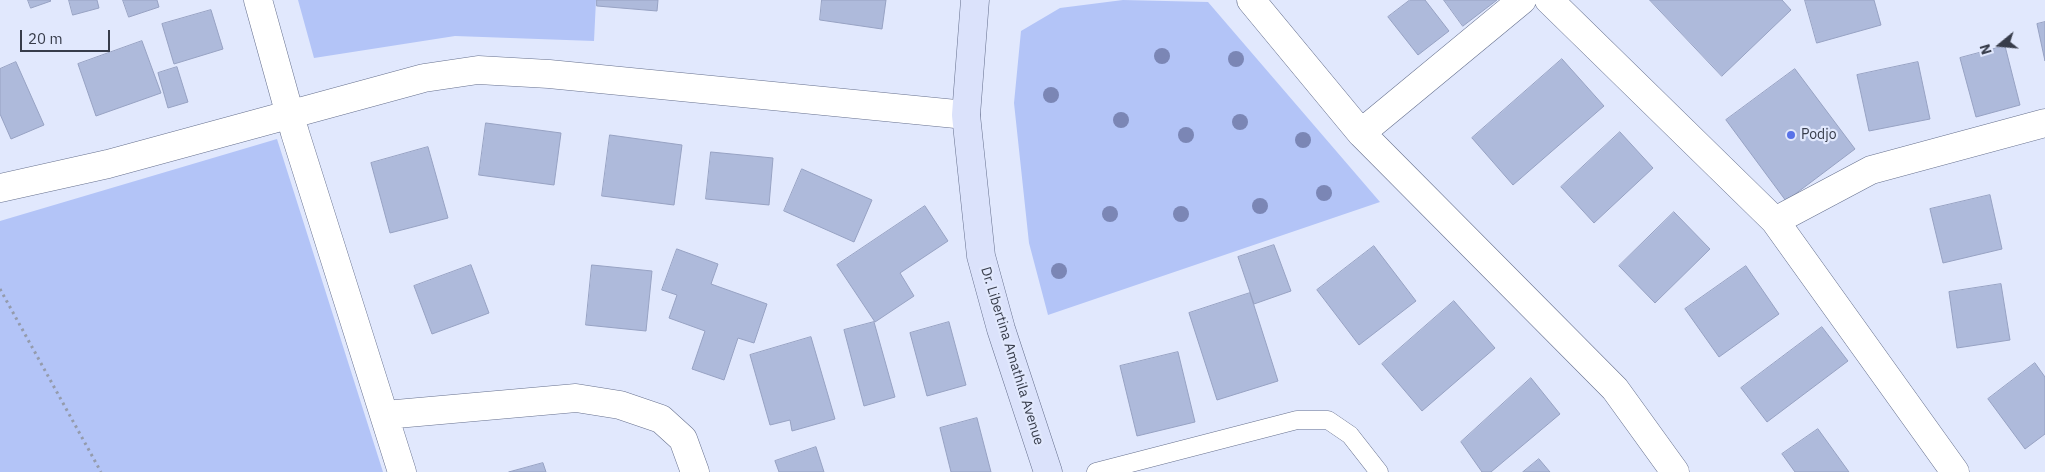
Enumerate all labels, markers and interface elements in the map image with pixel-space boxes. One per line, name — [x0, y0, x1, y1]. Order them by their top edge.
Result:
scale bar — [22, 20, 112, 52]
north arrow — [1975, 20, 2025, 70]
text: 20 m — [28, 29, 63, 48]
text: N — [1976, 42, 1996, 57]
place label: Podjo — [1801, 127, 1837, 143]
marker: Podjo — [1785, 129, 1797, 141]
street label: Dr. Libertina Amathila Avenue — [977, 265, 1047, 447]

